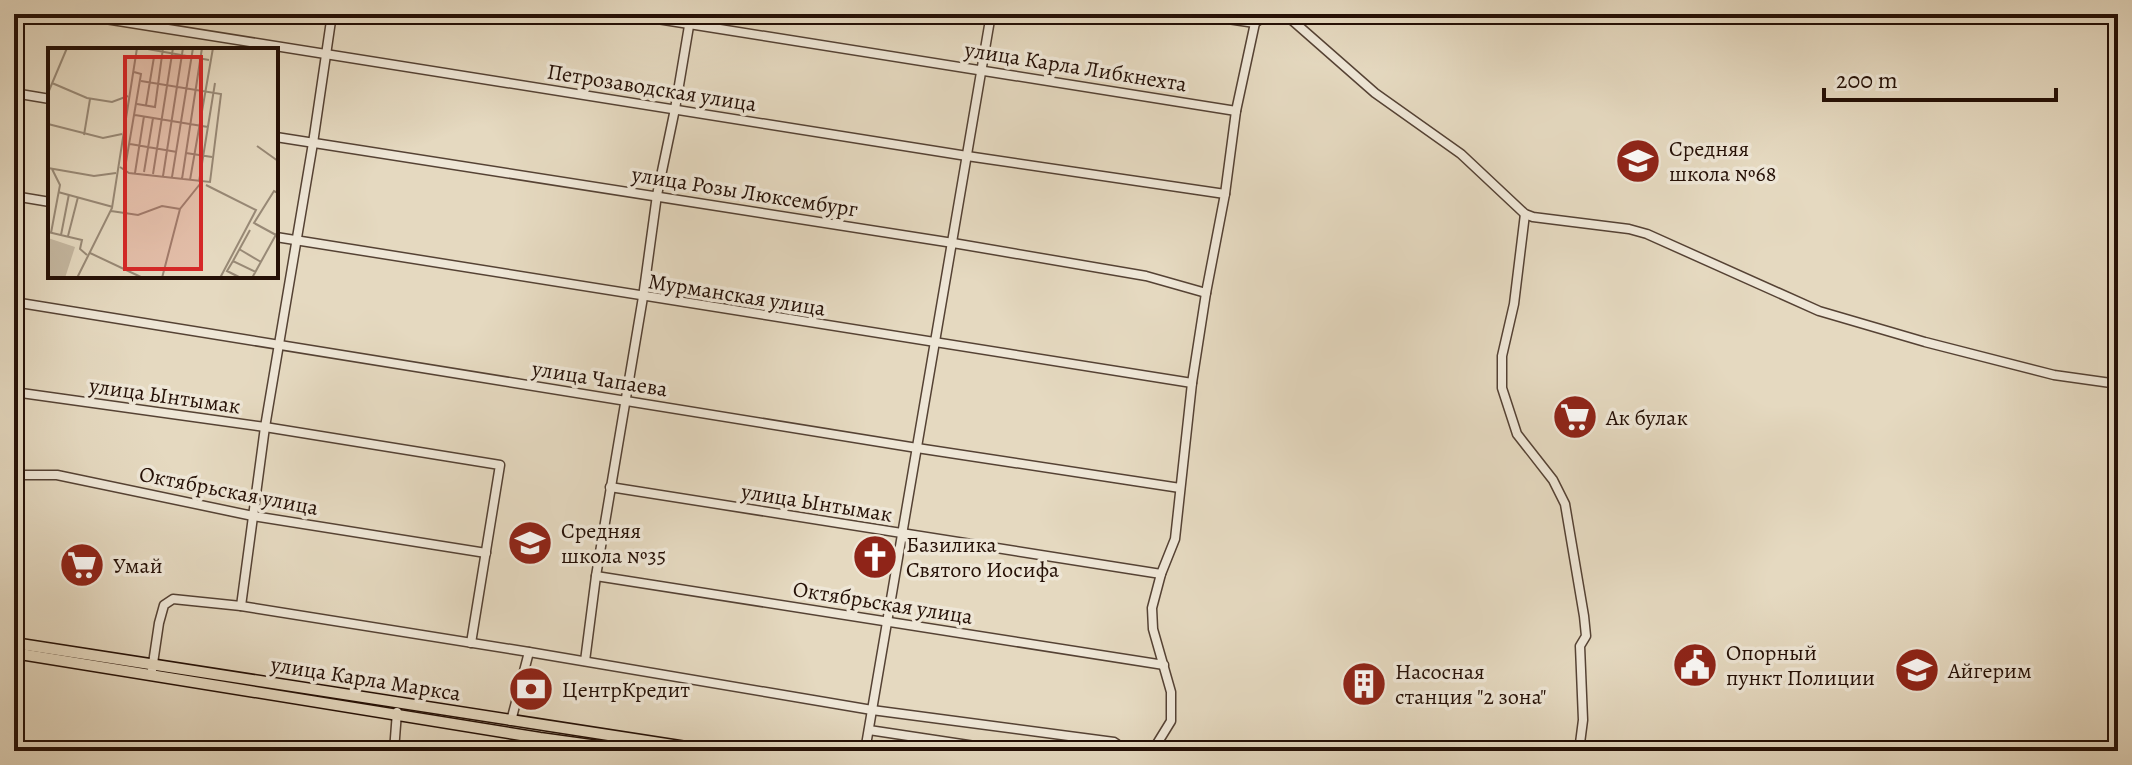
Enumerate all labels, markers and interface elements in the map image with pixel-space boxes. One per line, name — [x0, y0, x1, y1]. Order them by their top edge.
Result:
street label: улица Карла Либкнехта — [962, 34, 1190, 100]
inset map — [48, 48, 278, 278]
scale bar — [1824, 52, 2056, 102]
street label: Петрозаводская улица — [545, 57, 759, 119]
text: 200 m — [1836, 64, 1898, 96]
place label: Средняя школа №68 — [1669, 134, 1776, 189]
school or university icon: Средняя школа №68 — [1614, 137, 1662, 185]
street label: улица Розы Люксембург — [629, 159, 860, 225]
street label: Мурманская улица — [646, 266, 829, 324]
street label: улица Чапаева — [529, 353, 671, 405]
street label: улица Ынтымак — [86, 370, 242, 421]
supermarket icon: Ак булак — [1551, 393, 1599, 441]
place label: Ак булак — [1605, 403, 1688, 433]
street label: Октябрьская улица — [137, 459, 322, 523]
street label: улица Ынтымак — [738, 476, 894, 530]
place label: Средняя школа №35 — [561, 516, 666, 571]
school or university icon: Средняя школа №35 — [506, 519, 554, 567]
place label: Базилика Святого Иосифа — [906, 530, 1060, 585]
church icon: Базилика Святого Иосифа — [851, 533, 899, 581]
supermarket icon: Умай — [58, 541, 106, 589]
place label: Умай — [113, 551, 163, 581]
street label: Октябрьская улица — [791, 574, 976, 632]
place label: Опорный пункт Полиции — [1726, 638, 1875, 693]
public building icon: Опорный пункт Полиции — [1671, 641, 1719, 689]
school or university icon: Айгерим — [1893, 646, 1941, 694]
street label: улица Карла Маркса — [268, 649, 464, 709]
place label: Айгерим — [1947, 656, 2032, 686]
place label: Насосная станция "2 зона" — [1395, 657, 1547, 712]
building icon: Насосная станция "2 зона" — [1340, 660, 1388, 708]
bank icon: ЦентрКредит — [507, 665, 555, 713]
place label: ЦентрКредит — [562, 675, 690, 705]

